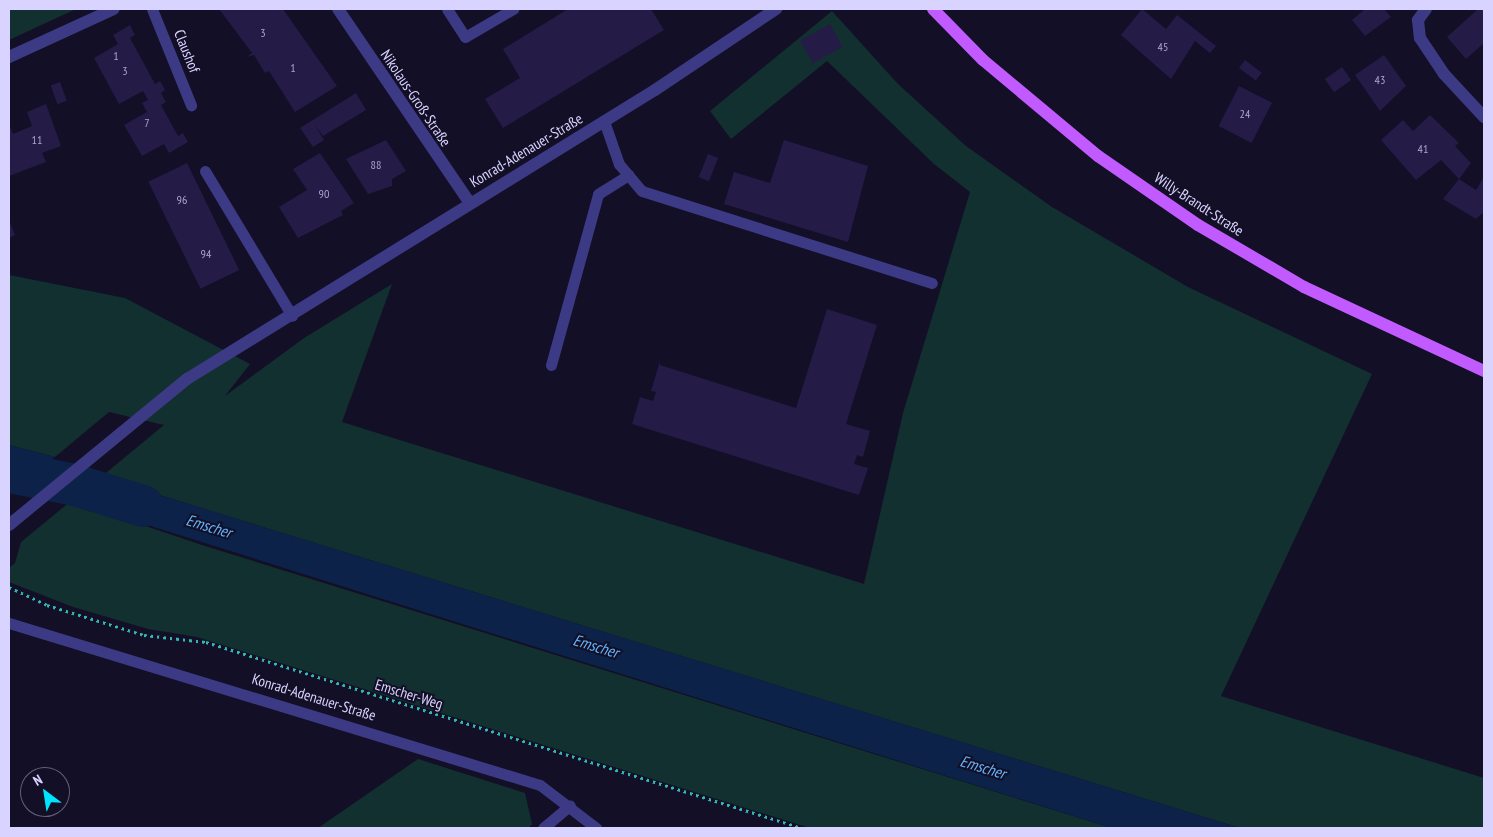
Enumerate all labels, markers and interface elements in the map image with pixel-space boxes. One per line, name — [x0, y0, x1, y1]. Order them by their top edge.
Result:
house number: 3 — [260, 26, 266, 40]
street label: Claushof — [170, 27, 204, 75]
house number: 45 — [1158, 40, 1168, 54]
street label: Nikolaus-Groß-Straße — [377, 46, 455, 150]
house number: 1 — [113, 49, 119, 63]
house number: 1 — [290, 61, 296, 75]
house number: 3 — [122, 64, 128, 78]
house number: 43 — [1375, 73, 1385, 87]
house number: 24 — [1240, 107, 1250, 121]
street label: Konrad-Adenauer-Straße — [466, 109, 586, 191]
house number: 7 — [144, 116, 150, 130]
house number: 11 — [32, 133, 42, 147]
house number: 41 — [1418, 142, 1428, 156]
house number: 88 — [371, 158, 381, 172]
street label: Willy-Brandt-Straße — [1151, 168, 1247, 240]
house number: 90 — [319, 187, 329, 201]
house number: 96 — [177, 193, 187, 207]
house number: 94 — [201, 247, 211, 261]
water label: Emscher — [184, 510, 234, 542]
water label: Emscher — [571, 630, 621, 662]
street label: Konrad-Adenauer-Straße — [250, 670, 378, 724]
street label: Emscher-Weg — [373, 675, 445, 713]
water label: Emscher — [958, 751, 1008, 783]
north arrow — [20, 767, 70, 817]
text: N — [30, 770, 46, 790]

